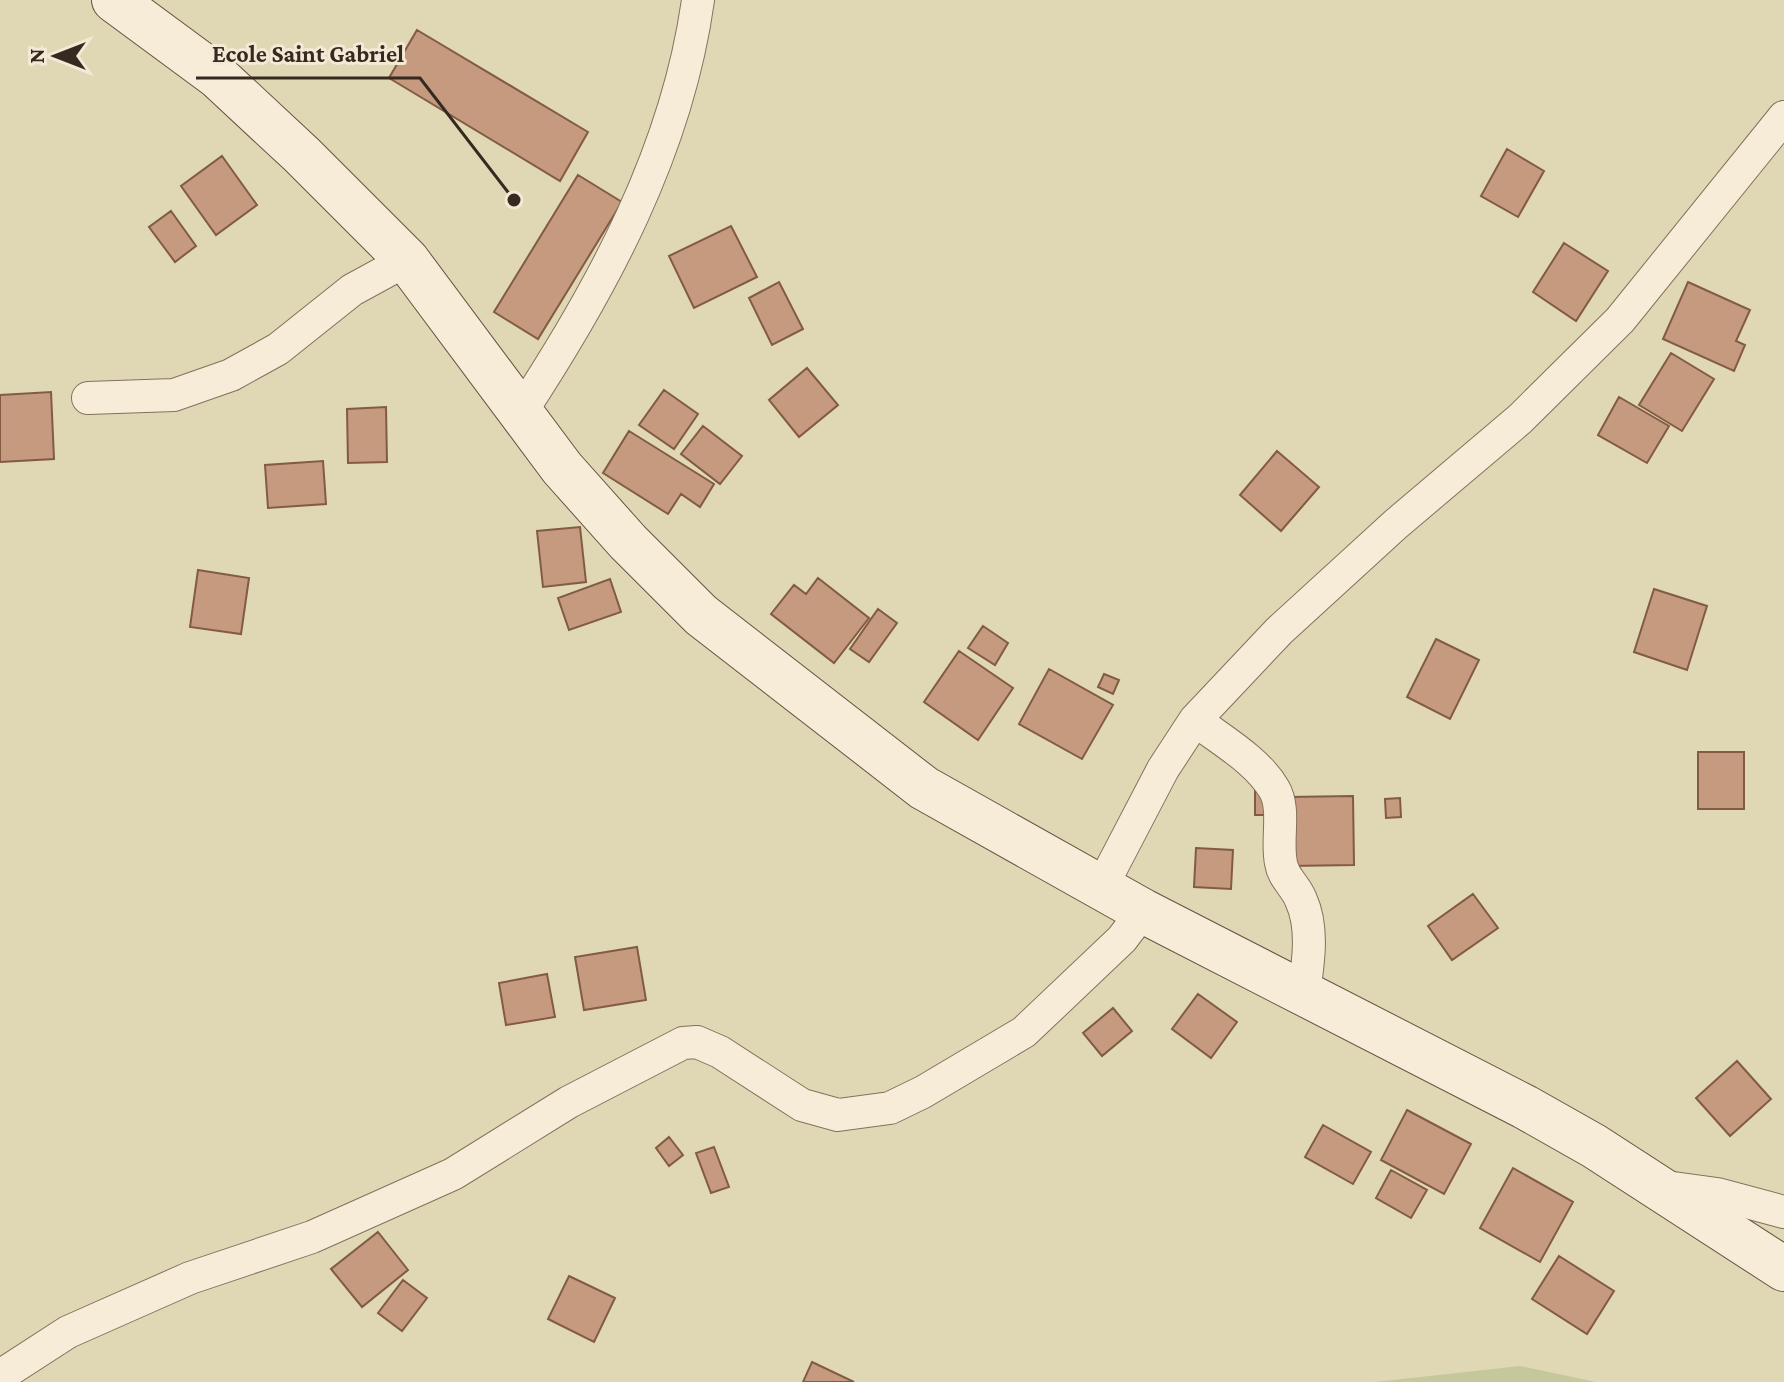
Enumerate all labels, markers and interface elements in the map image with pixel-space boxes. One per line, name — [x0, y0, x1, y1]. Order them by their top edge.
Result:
north arrow — [16, 16, 96, 96]
callout: Ecole Saint Gabriel — [196, 30, 420, 78]
text: Ecole Saint Gabriel — [212, 40, 404, 67]
text: N — [24, 49, 49, 64]

